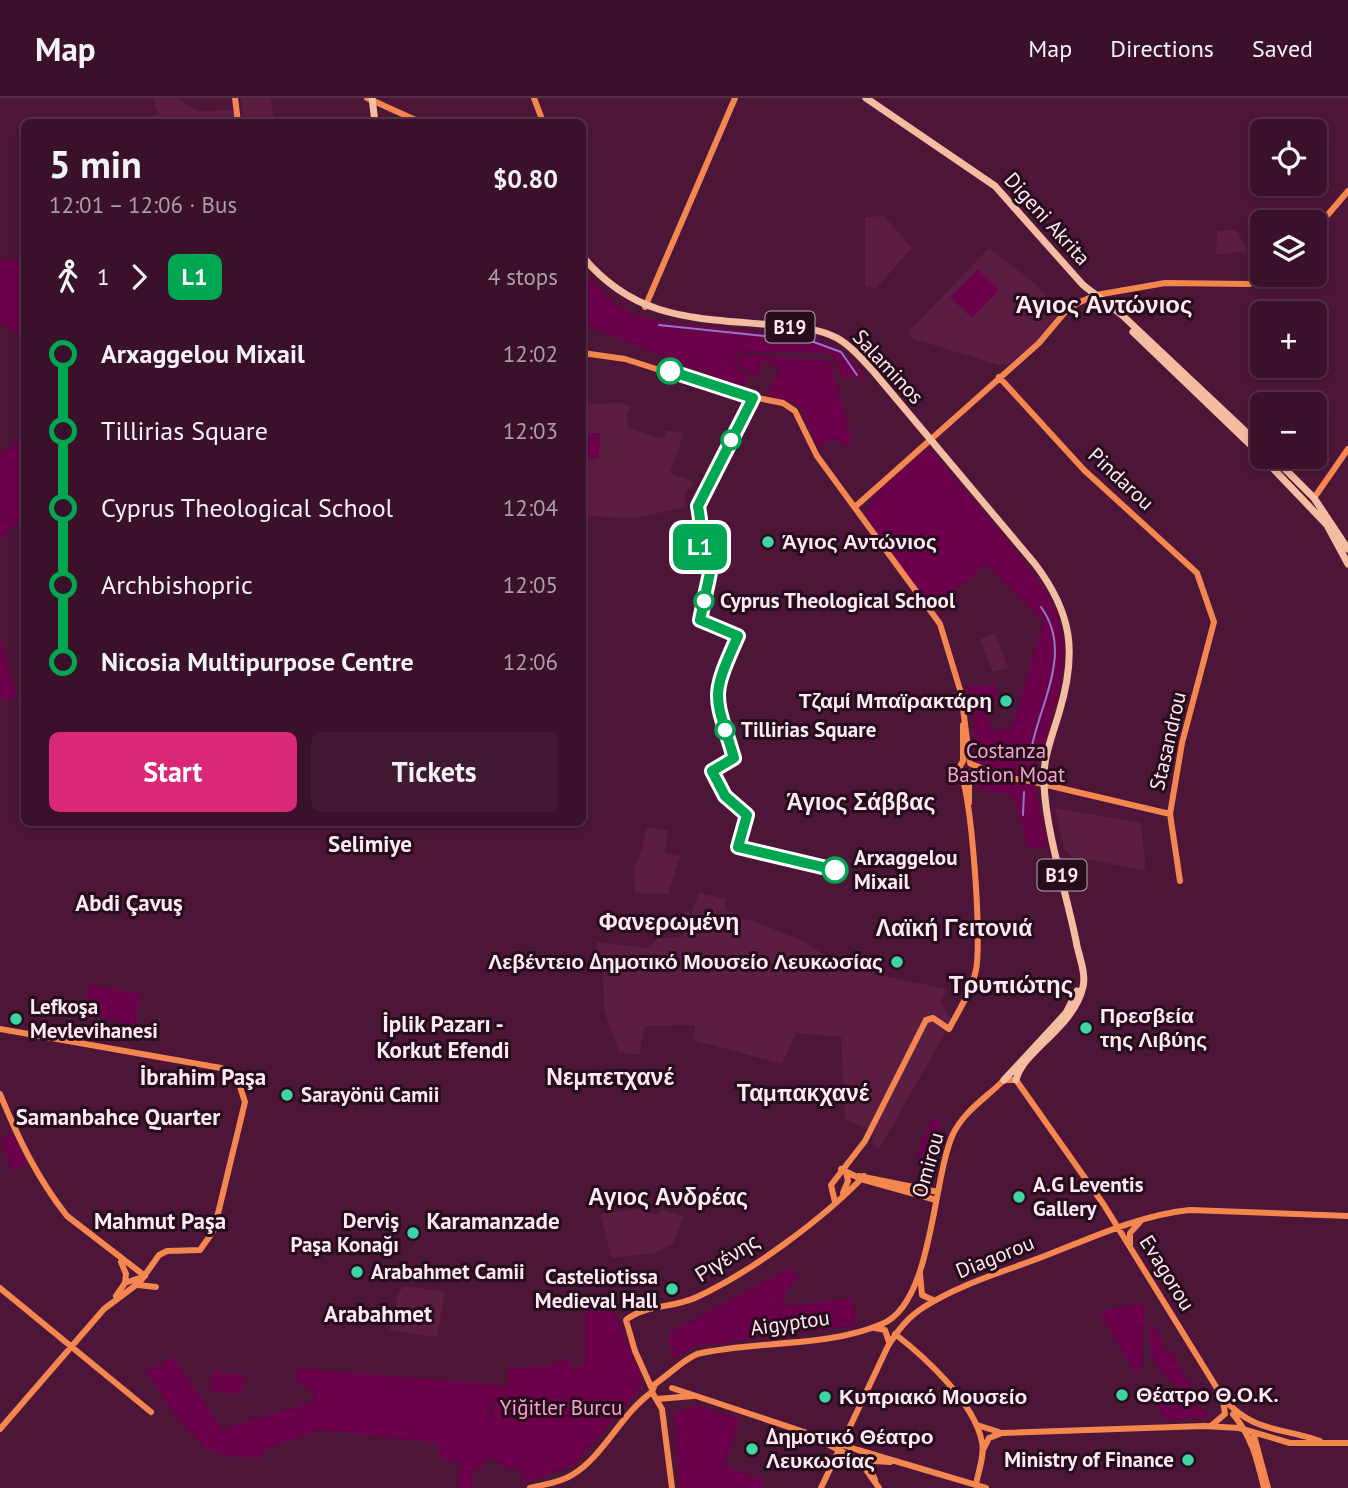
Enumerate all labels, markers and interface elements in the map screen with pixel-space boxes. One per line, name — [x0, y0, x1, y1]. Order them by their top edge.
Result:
text: Map — [35, 27, 96, 70]
text: Map — [1028, 33, 1072, 64]
text: Directions — [1110, 33, 1214, 64]
text: Saved — [1252, 33, 1313, 64]
map controls — [1250, 119, 1327, 469]
button: locate — [1250, 119, 1327, 196]
text: 5 min — [49, 139, 142, 188]
text: $0.80 — [493, 162, 558, 195]
street label: Digeni Akrita — [999, 167, 1096, 271]
text: 12:01 – 12:06 · Bus — [49, 190, 237, 219]
button: layers — [1250, 210, 1327, 287]
icon: walk — [49, 258, 87, 296]
icon: forward — [120, 258, 158, 296]
text: L1 — [182, 261, 208, 292]
text: 1 — [97, 262, 110, 291]
text: 4 stops — [488, 262, 558, 291]
district label: Άγιος Αντώνιος — [1016, 289, 1192, 320]
button: + — [1250, 301, 1327, 378]
road number: B19 — [766, 312, 814, 342]
street label: Salaminos — [847, 324, 930, 410]
text: Arxaggelou Mixail — [101, 337, 305, 370]
text: 12:02 — [503, 339, 558, 368]
unlabelled marker — [657, 358, 683, 384]
button: − — [1250, 392, 1327, 469]
text: Tillirias Square — [101, 414, 268, 447]
text: 12:03 — [503, 416, 558, 445]
unlabelled marker — [721, 430, 741, 450]
street label: Pindarou — [1083, 441, 1160, 516]
text: Cyprus Theological School — [101, 491, 393, 524]
text: 12:04 — [503, 493, 558, 522]
line badge: L1 — [668, 524, 732, 570]
place label: Άγιος Αντώνιος — [782, 528, 937, 555]
text: L1 — [687, 531, 713, 562]
marker: Άγιος Αντώνιος — [760, 534, 776, 550]
text: Archbishopric — [101, 568, 253, 601]
text: 12:05 — [503, 570, 558, 599]
place label: Cyprus Theological School — [720, 587, 956, 614]
marker: Cyprus Theological School — [694, 591, 714, 611]
text: Nicosia Multipurpose Centre — [101, 645, 414, 678]
text: 12:06 — [503, 647, 558, 676]
place label: Τζαμί Μπαϊρακτάρη — [799, 687, 992, 714]
street label: Stasandrou — [1143, 689, 1192, 793]
marker: Τζαμί Μπαϊρακτάρη — [998, 693, 1014, 709]
place label: Tillirias Square — [741, 716, 876, 743]
marker: Tillirias Square — [715, 720, 735, 740]
button: Start — [49, 732, 297, 812]
button: Tickets — [311, 732, 558, 812]
park label: Costanza Bastion Moat — [947, 737, 1065, 788]
district label: Άγιος Σάββας — [787, 787, 935, 816]
district label: Selimiye — [328, 829, 412, 858]
place label: Arxaggelou Mixail — [854, 844, 957, 895]
marker: Arxaggelou Mixail — [822, 857, 848, 883]
road number: B19 — [1038, 860, 1086, 890]
district label: Abdi Çavuş — [75, 888, 183, 917]
district label: Φανερωμένη — [599, 907, 739, 936]
district label: Λαϊκή Γειτονιά — [876, 913, 1032, 942]
place label: Λεβέντειο Δημοτικό Μουσείο Λευκωσίας — [488, 948, 883, 975]
marker: Λεβέντειο Δημοτικό Μουσείο Λευκωσίας — [889, 954, 905, 970]
district label: Τρυπιώτης — [949, 969, 1073, 1000]
place label: Lefkoşa Mevlevihanesi — [30, 993, 158, 1044]
place label: Πρεσβεία της Λιβύης — [1100, 1002, 1207, 1053]
district label: İplik Pazarı - Korkut Efendi — [376, 1009, 510, 1064]
marker: Lefkoşa Mevlevihanesi — [8, 1011, 24, 1027]
marker: Πρεσβεία της Λιβύης — [1078, 1020, 1094, 1036]
district label: İbrahim Paşa — [140, 1062, 266, 1091]
district label: Νεμπετχανέ — [546, 1062, 674, 1091]
district label: Ταμπακχανέ — [737, 1078, 870, 1107]
place label: Sarayönü Camii — [301, 1081, 439, 1108]
marker: Sarayönü Camii — [279, 1087, 295, 1103]
district label: Samanbahce Quarter — [16, 1102, 221, 1131]
street label: Omirou — [905, 1129, 950, 1201]
place label: A.G Leventis Gallery — [1033, 1171, 1144, 1222]
district label: Αγιος Ανδρέας — [588, 1182, 748, 1211]
marker: A.G Leventis Gallery — [1011, 1189, 1027, 1205]
district label: Mahmut Paşa — [94, 1206, 226, 1235]
district label: Karamanzade — [426, 1206, 560, 1235]
place label: Derviş Paşa Konağı — [291, 1207, 399, 1258]
marker: Derviş Paşa Konağı — [405, 1225, 421, 1241]
street label: Ριγένης — [690, 1227, 764, 1288]
street label: Diagorou — [952, 1229, 1038, 1284]
street label: Evagorou — [1134, 1230, 1201, 1316]
place label: Arabahmet Camii — [371, 1258, 525, 1285]
place label: Casteliotissa Medieval Hall — [535, 1263, 659, 1314]
marker: Arabahmet Camii — [349, 1264, 365, 1280]
marker: Casteliotissa Medieval Hall — [664, 1281, 680, 1297]
district label: Arabahmet — [324, 1299, 432, 1328]
street label: Aigyptou — [749, 1304, 831, 1341]
place label: Θέατρο Θ.Ο.Κ. — [1136, 1381, 1279, 1408]
place label: Κυπριακό Μουσείο — [839, 1383, 1027, 1410]
marker: Θέατρο Θ.Ο.Κ. — [1114, 1387, 1130, 1403]
marker: Κυπριακό Μουσείο — [817, 1389, 833, 1405]
park label: Yiğitler Burcu — [500, 1394, 622, 1421]
place label: Δημοτικό Θέατρο Λευκωσίας — [766, 1423, 934, 1474]
marker: Δημοτικό Θέατρο Λευκωσίας — [744, 1441, 760, 1457]
place label: Ministry of Finance — [1004, 1446, 1174, 1473]
marker: Ministry of Finance — [1180, 1452, 1196, 1468]

